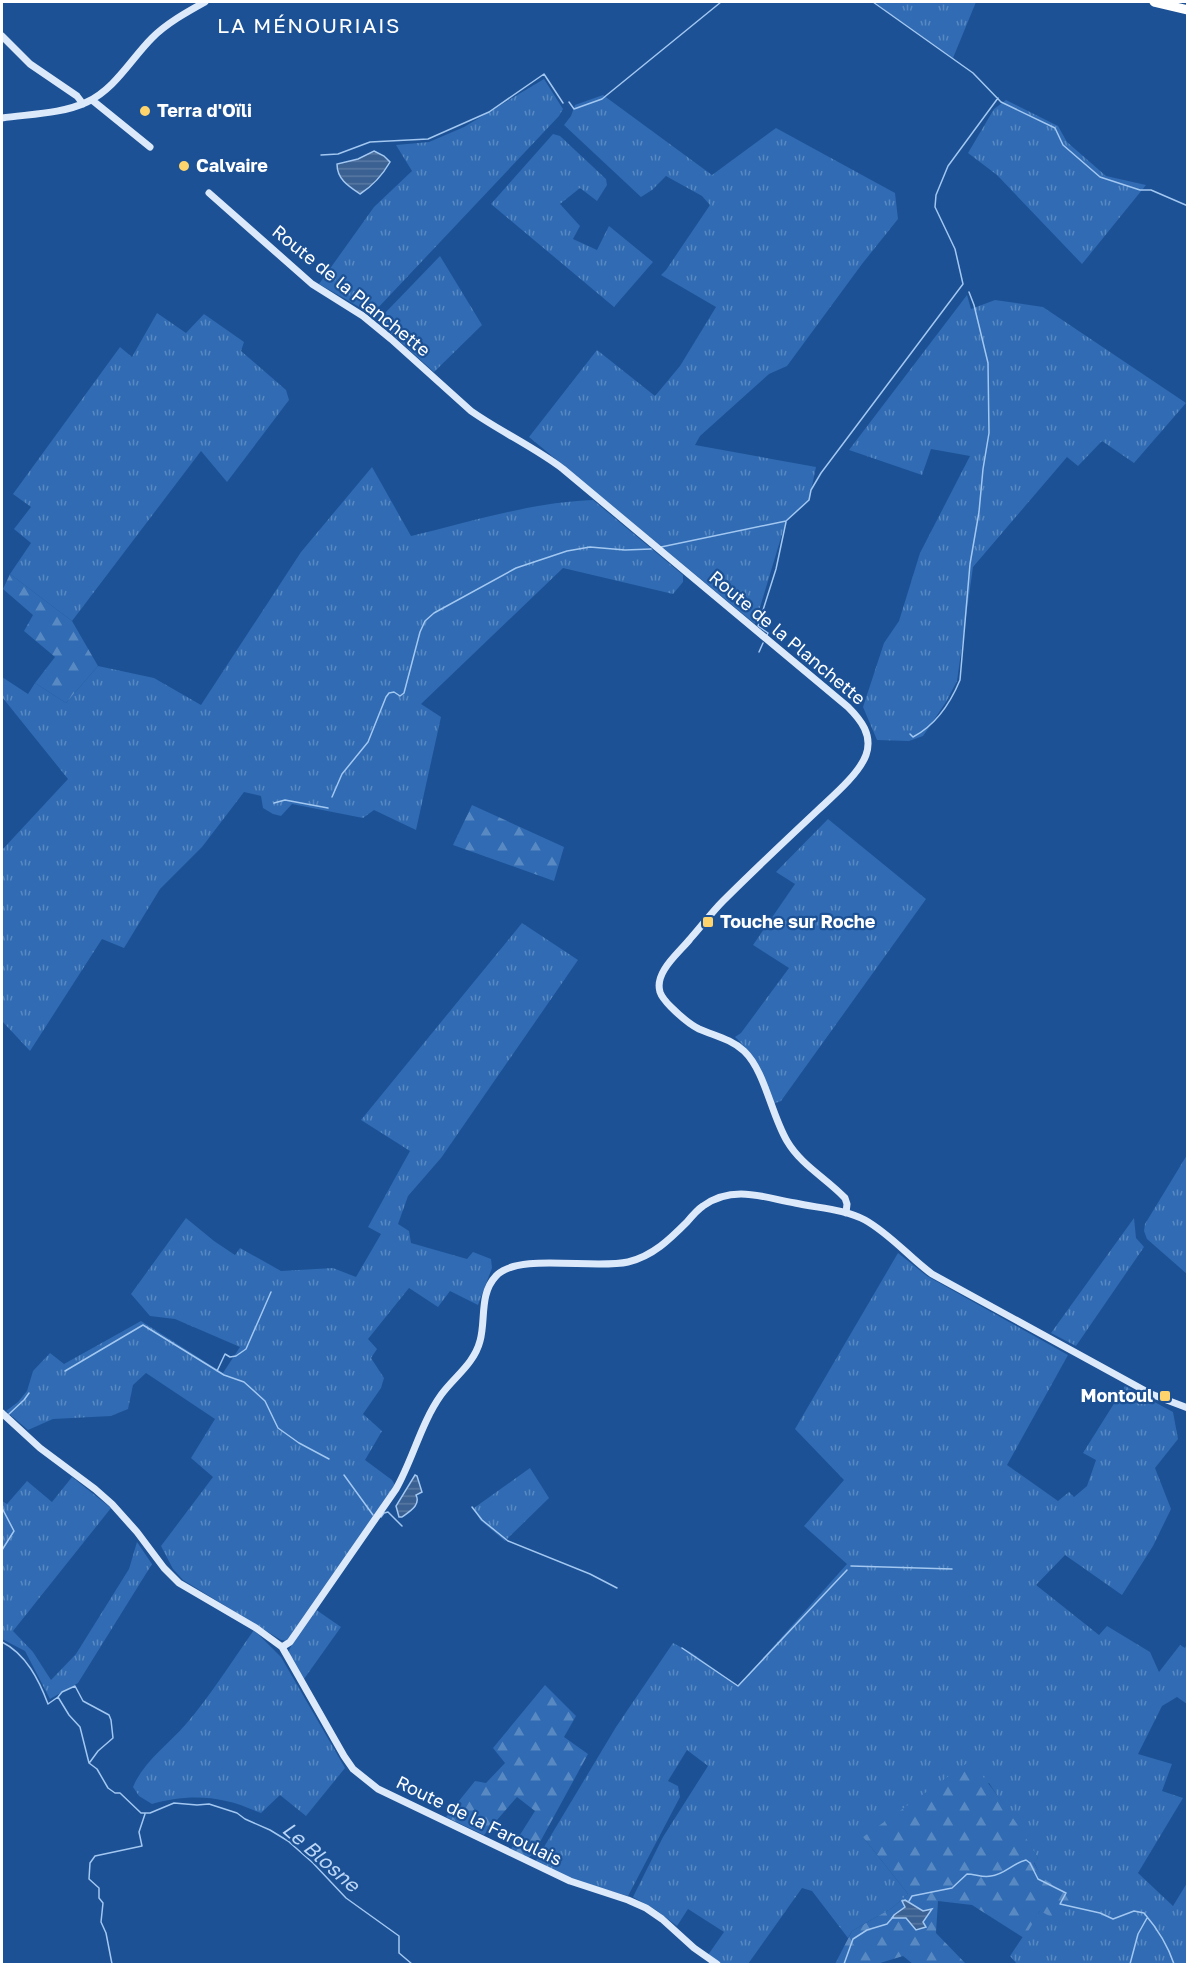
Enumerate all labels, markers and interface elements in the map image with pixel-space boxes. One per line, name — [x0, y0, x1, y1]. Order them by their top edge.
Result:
district label: LA MÉNOURIAIS — [217, 12, 401, 38]
place label: Terra d'Oïli — [157, 99, 252, 121]
marker: Terra d'Oïli — [138, 104, 152, 118]
place label: Calvaire — [196, 154, 268, 176]
marker: Calvaire — [177, 159, 191, 173]
street label: Route de la Planchette — [268, 220, 435, 361]
street label: Route de la Planchette — [705, 565, 870, 709]
place label: Touche sur Roche — [720, 910, 876, 932]
marker: Touche sur Roche — [701, 915, 715, 929]
place label: Montoul — [1081, 1384, 1153, 1406]
marker: Montoul — [1158, 1389, 1172, 1403]
street label: Route de la Faroulais — [393, 1770, 566, 1870]
water label: Le Blosne — [278, 1816, 366, 1897]

